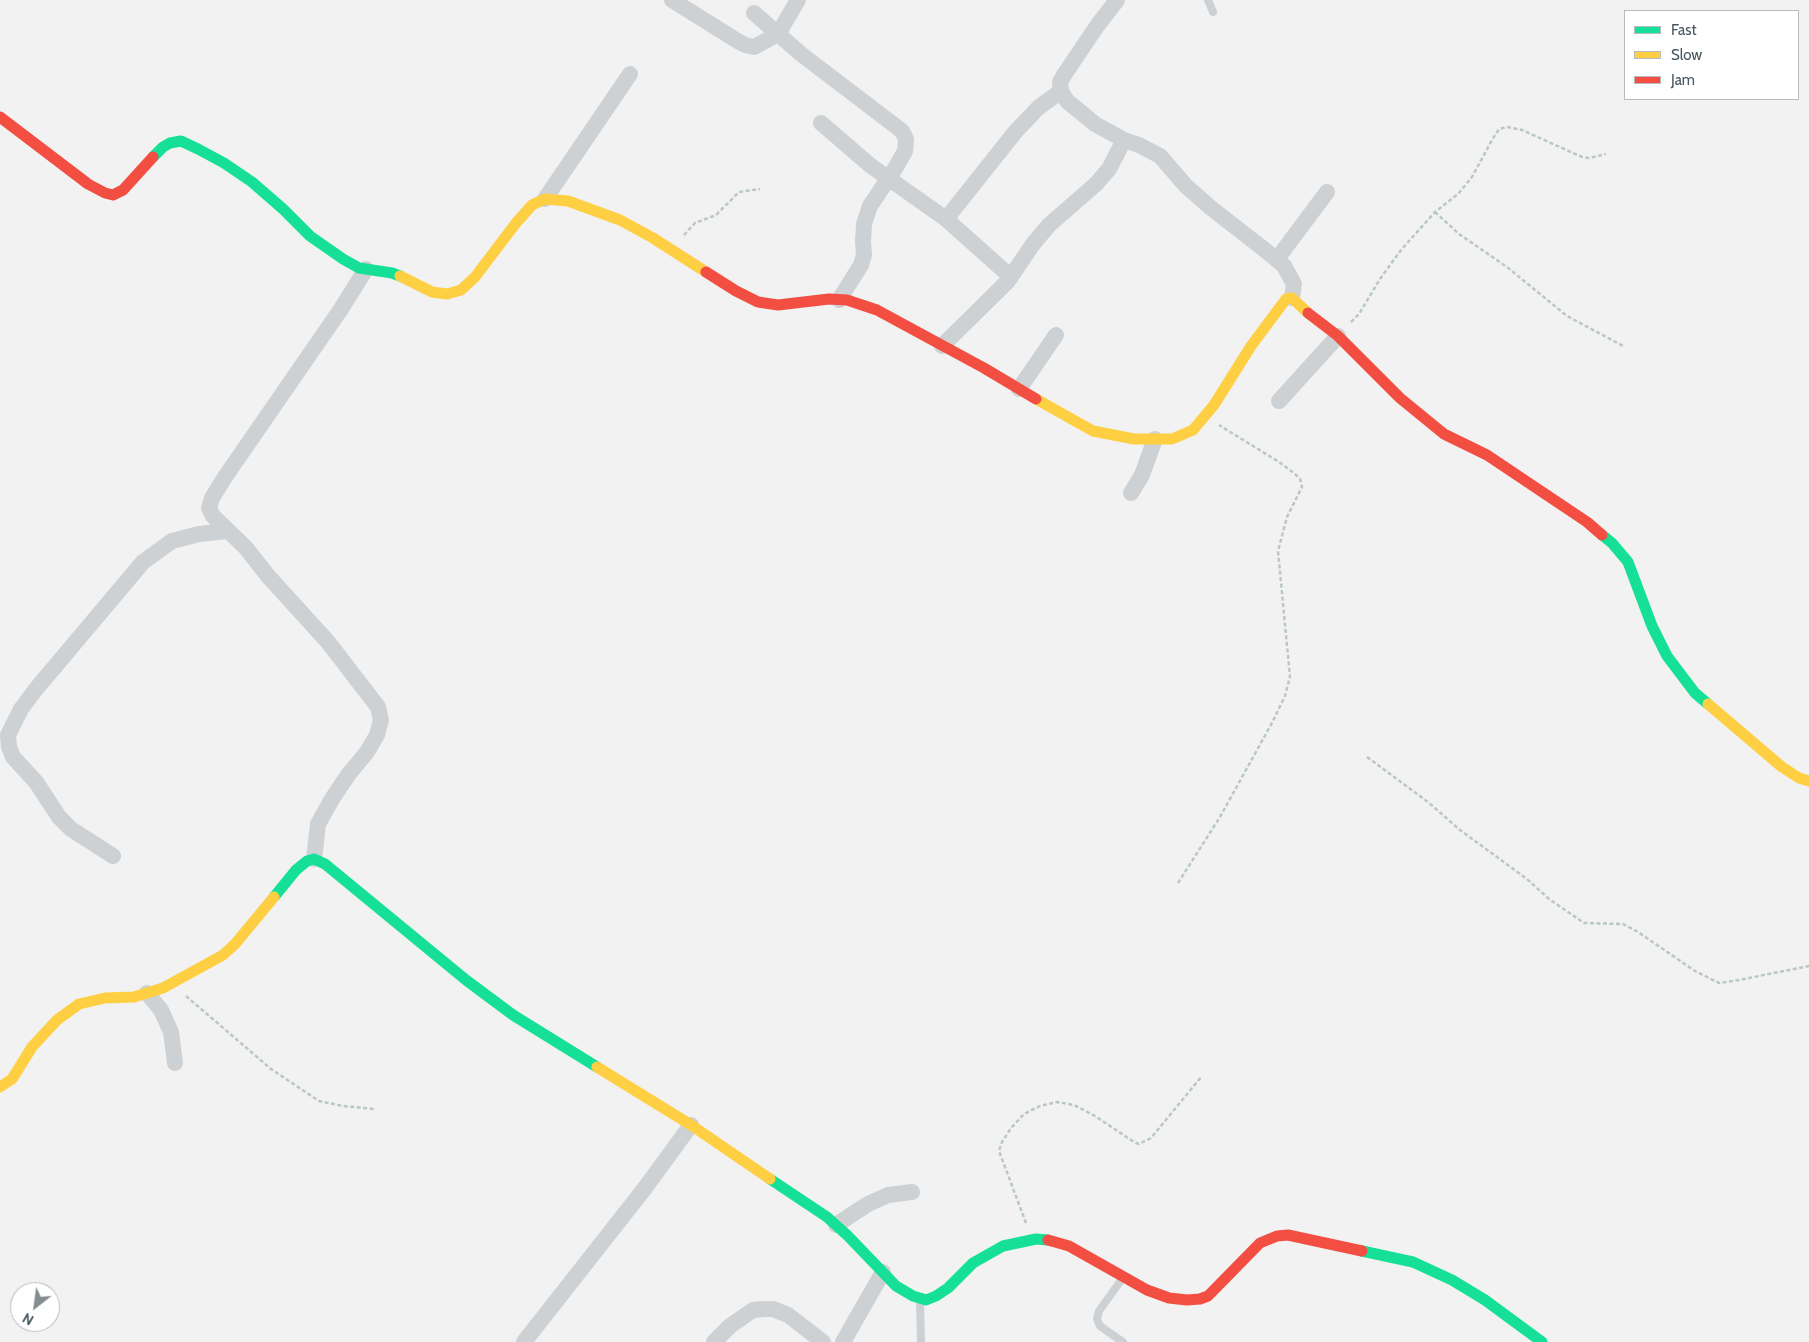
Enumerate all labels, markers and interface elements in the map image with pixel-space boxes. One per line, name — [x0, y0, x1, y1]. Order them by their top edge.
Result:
legend — [1624, 10, 1799, 100]
text: Fast — [1671, 21, 1696, 39]
text: Slow — [1671, 46, 1702, 64]
text: Jam — [1671, 71, 1695, 89]
north arrow — [10, 1282, 60, 1332]
text: N — [19, 1309, 37, 1329]

